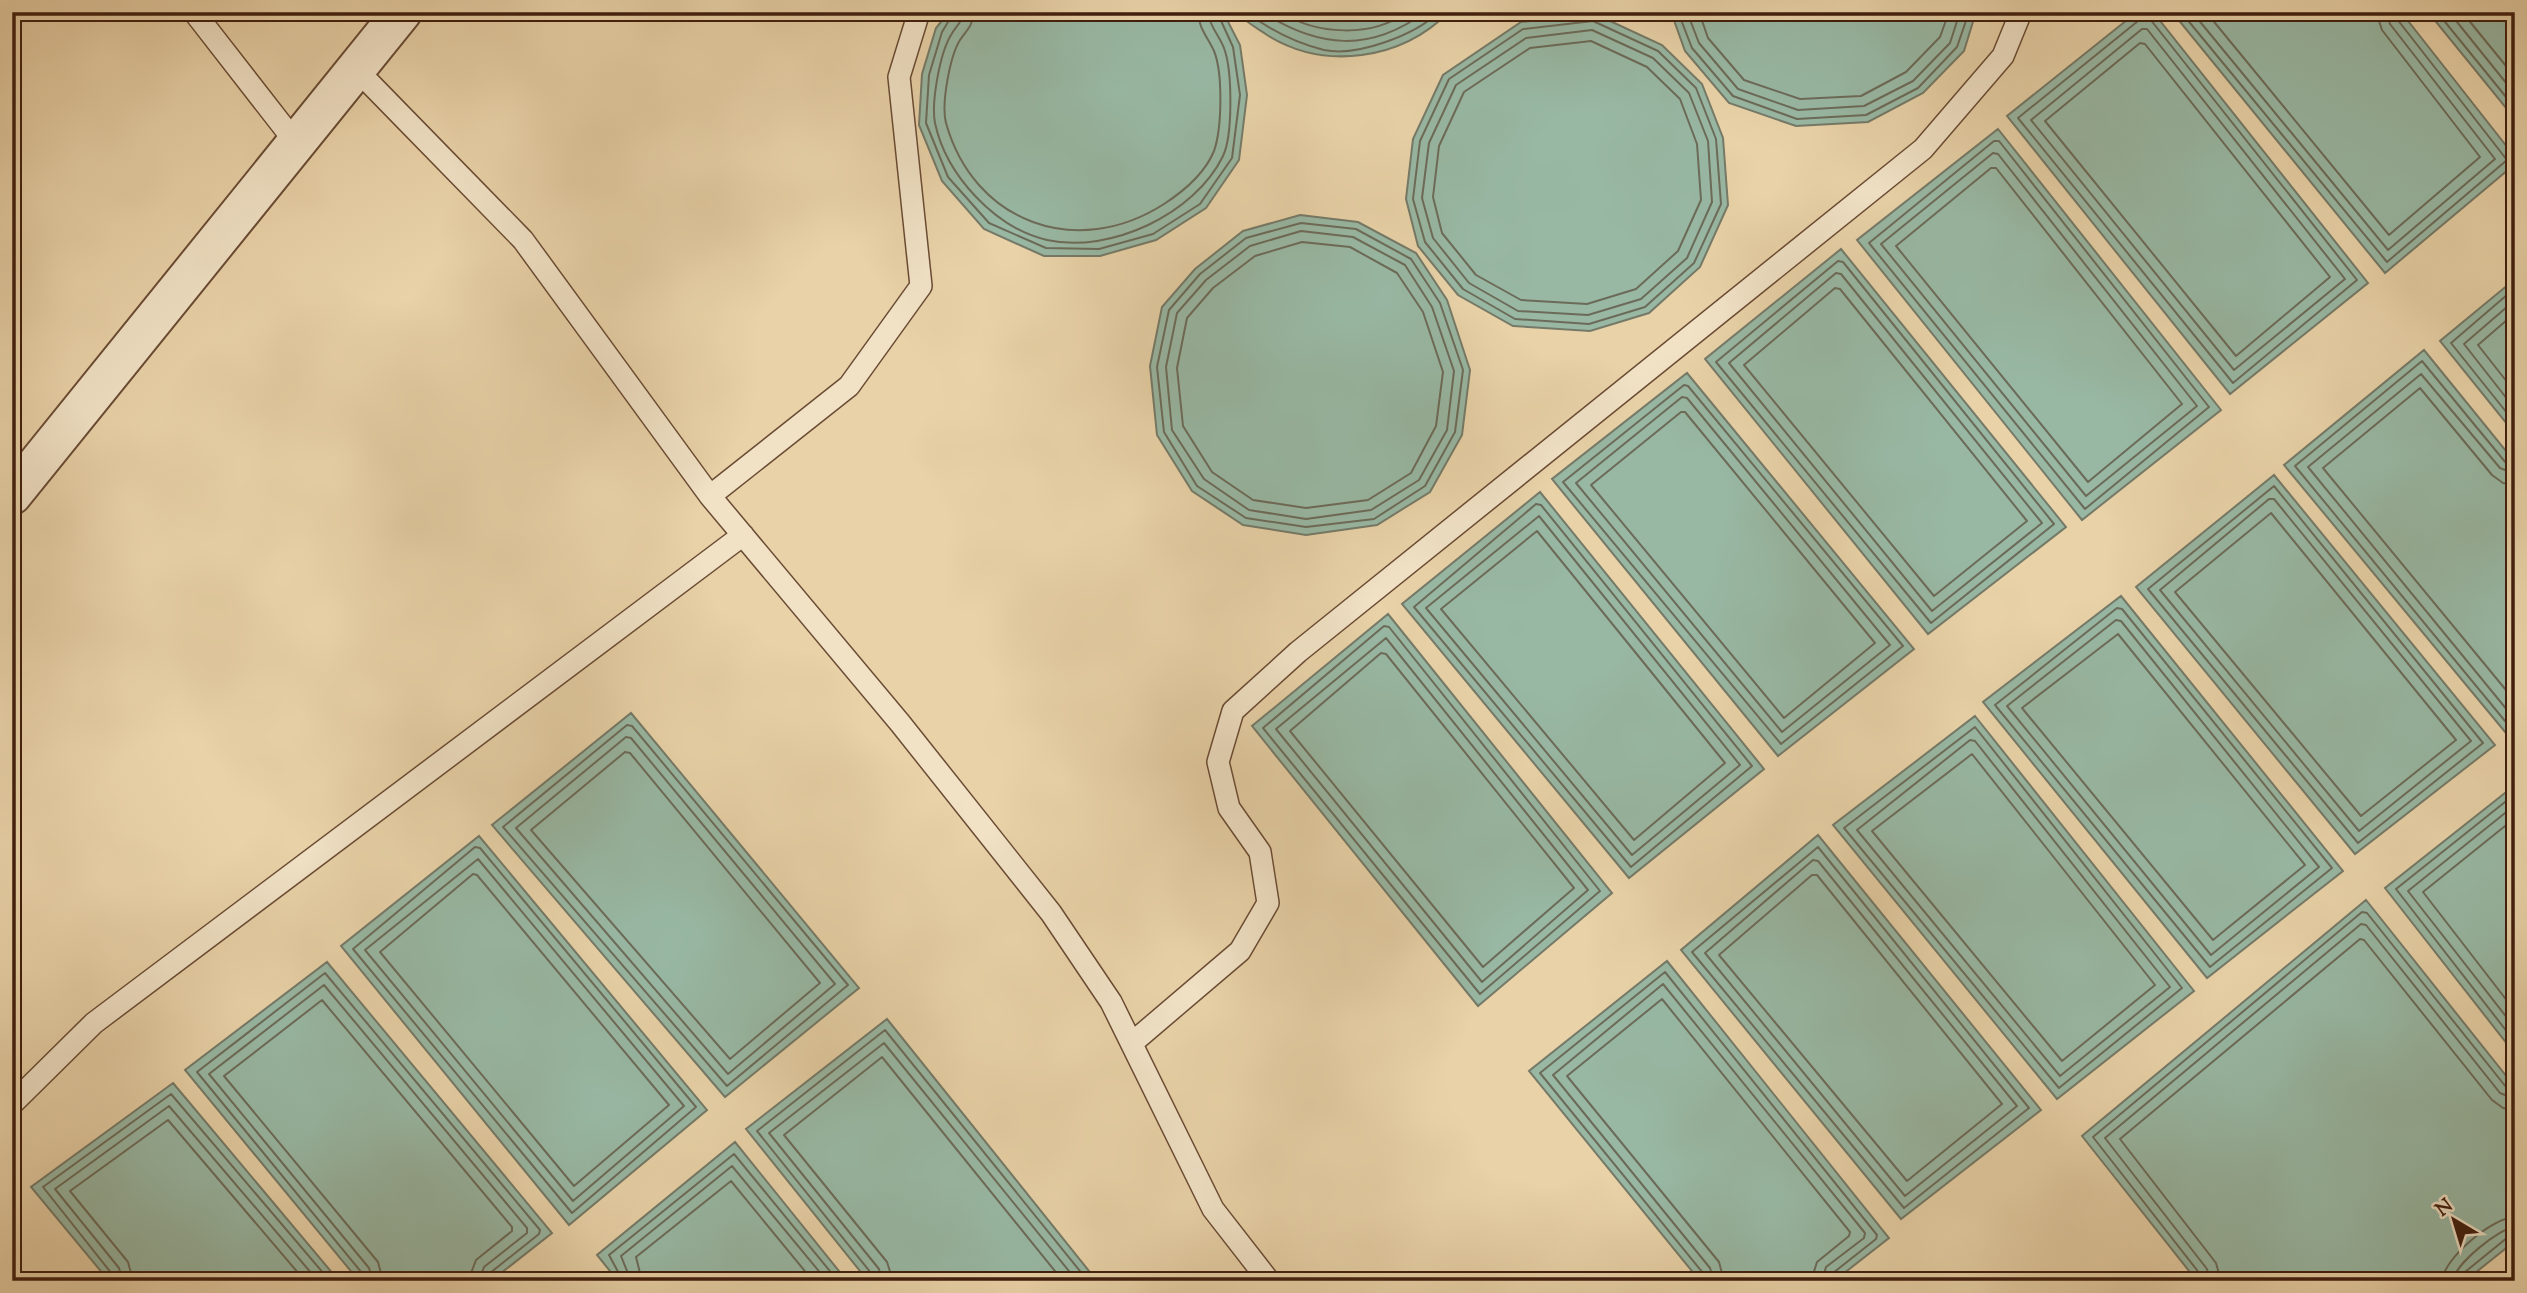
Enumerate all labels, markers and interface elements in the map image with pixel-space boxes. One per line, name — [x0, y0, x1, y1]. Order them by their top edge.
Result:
north arrow — [2418, 1184, 2488, 1254]
text: N — [2431, 1193, 2459, 1224]

